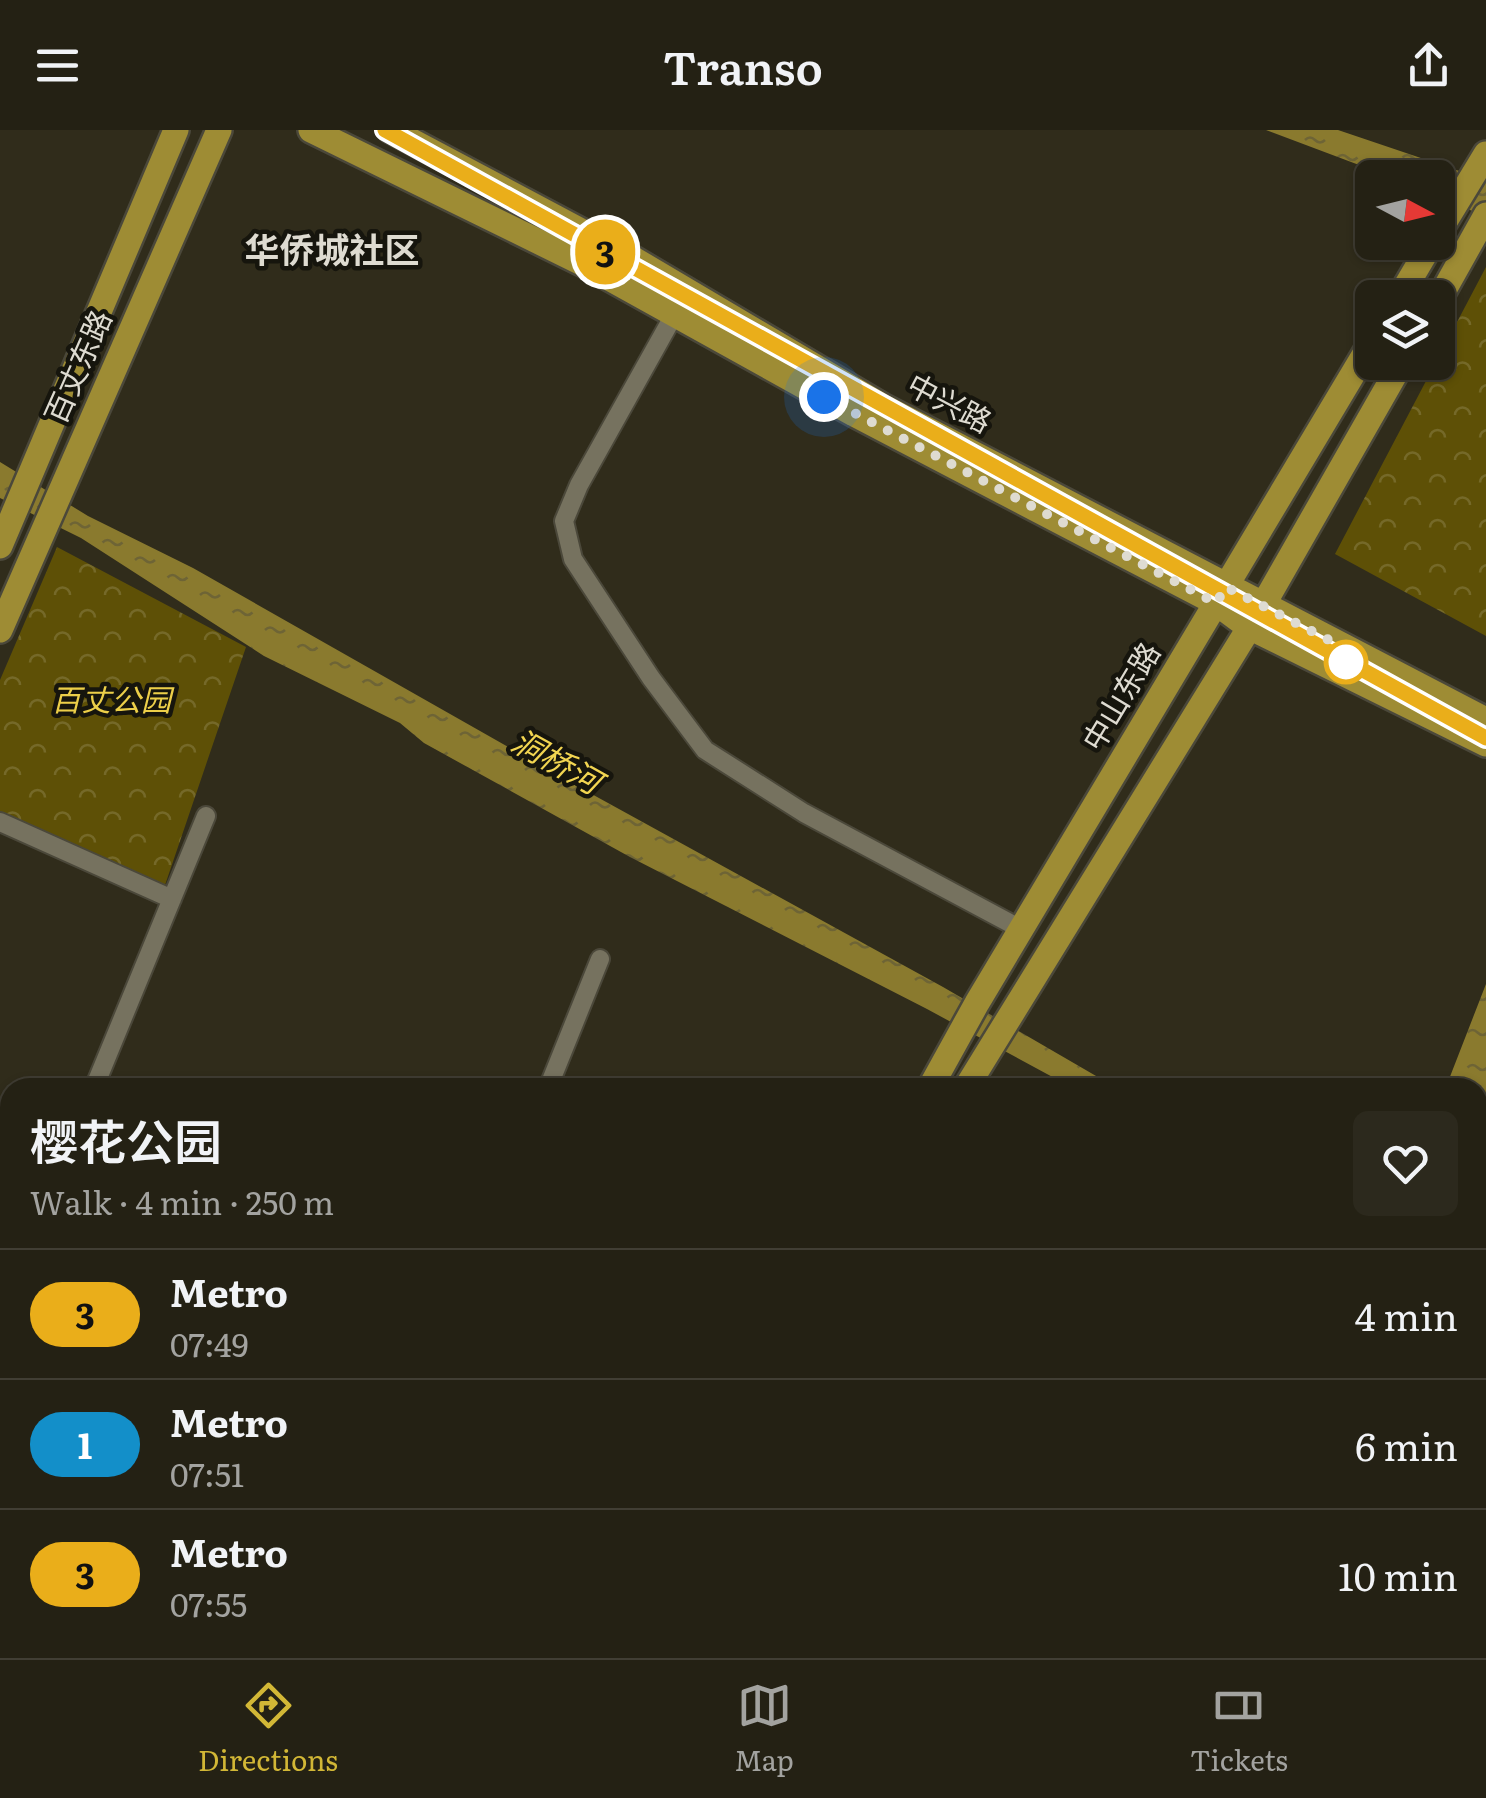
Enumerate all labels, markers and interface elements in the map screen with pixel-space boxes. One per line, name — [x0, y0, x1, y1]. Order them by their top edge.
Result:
text: Transo — [663, 32, 823, 99]
icon: menu — [30, 38, 85, 93]
icon: share — [1401, 38, 1456, 93]
north arrow — [1355, 160, 1455, 260]
map controls — [1355, 160, 1455, 380]
line badge: 3 — [572, 220, 638, 284]
district label: 华侨城社区 — [244, 222, 420, 274]
text: 3 — [595, 226, 615, 278]
button: layers — [1355, 280, 1455, 380]
street label: 百丈东路 — [32, 302, 121, 430]
street label: 中兴路 — [900, 361, 1000, 442]
your location — [799, 372, 849, 422]
street label: 中山东路 — [1070, 633, 1169, 758]
unlabelled marker — [1325, 641, 1367, 683]
park label: 百丈公园 — [51, 676, 175, 720]
water label: 洞桥河 — [504, 715, 616, 807]
text: 樱花公园 — [30, 1104, 222, 1175]
button: heart — [1353, 1111, 1458, 1216]
text: Walk · 4 min · 250 m — [30, 1177, 334, 1225]
text: Metro — [170, 1262, 288, 1319]
text: 4 min — [1355, 1286, 1458, 1343]
text: 3 — [75, 1288, 95, 1340]
text: 07:49 — [170, 1319, 248, 1367]
text: Metro — [170, 1392, 288, 1449]
text: 6 min — [1355, 1416, 1458, 1473]
text: 1 — [78, 1418, 92, 1470]
text: 07:51 — [170, 1449, 244, 1497]
text: Metro — [170, 1522, 288, 1579]
text: 10 min — [1338, 1546, 1458, 1603]
text: 3 — [75, 1548, 95, 1600]
text: 07:55 — [170, 1579, 247, 1627]
tab: Directions — [198, 1678, 338, 1780]
tab: Map — [734, 1678, 794, 1780]
tab: Tickets — [1190, 1678, 1288, 1780]

